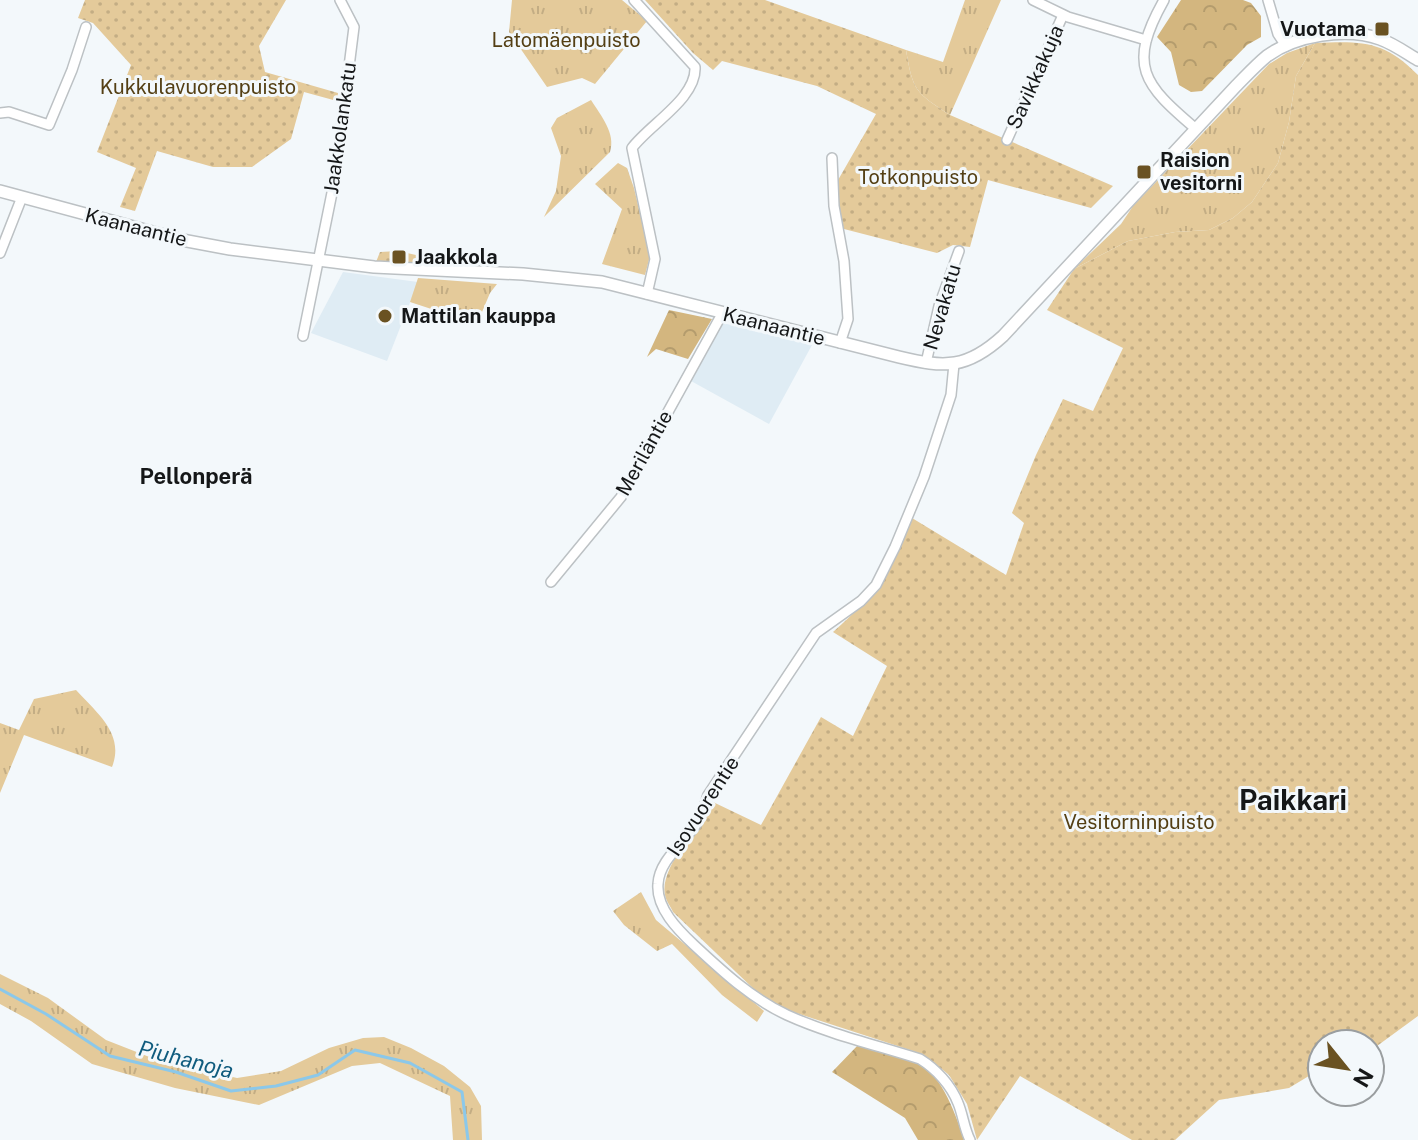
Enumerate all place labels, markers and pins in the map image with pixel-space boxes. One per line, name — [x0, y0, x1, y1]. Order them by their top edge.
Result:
place label: Vuotama — [1280, 17, 1366, 41]
marker: Vuotama — [1373, 20, 1391, 38]
place label: Raision vesitorni — [1160, 148, 1242, 195]
marker: Raision vesitorni — [1135, 163, 1153, 181]
place label: Jaakkola — [415, 245, 498, 269]
marker: Jaakkola — [390, 248, 408, 266]
place label: Mattilan kauppa — [401, 304, 556, 328]
marker: Mattilan kauppa — [376, 307, 394, 325]

